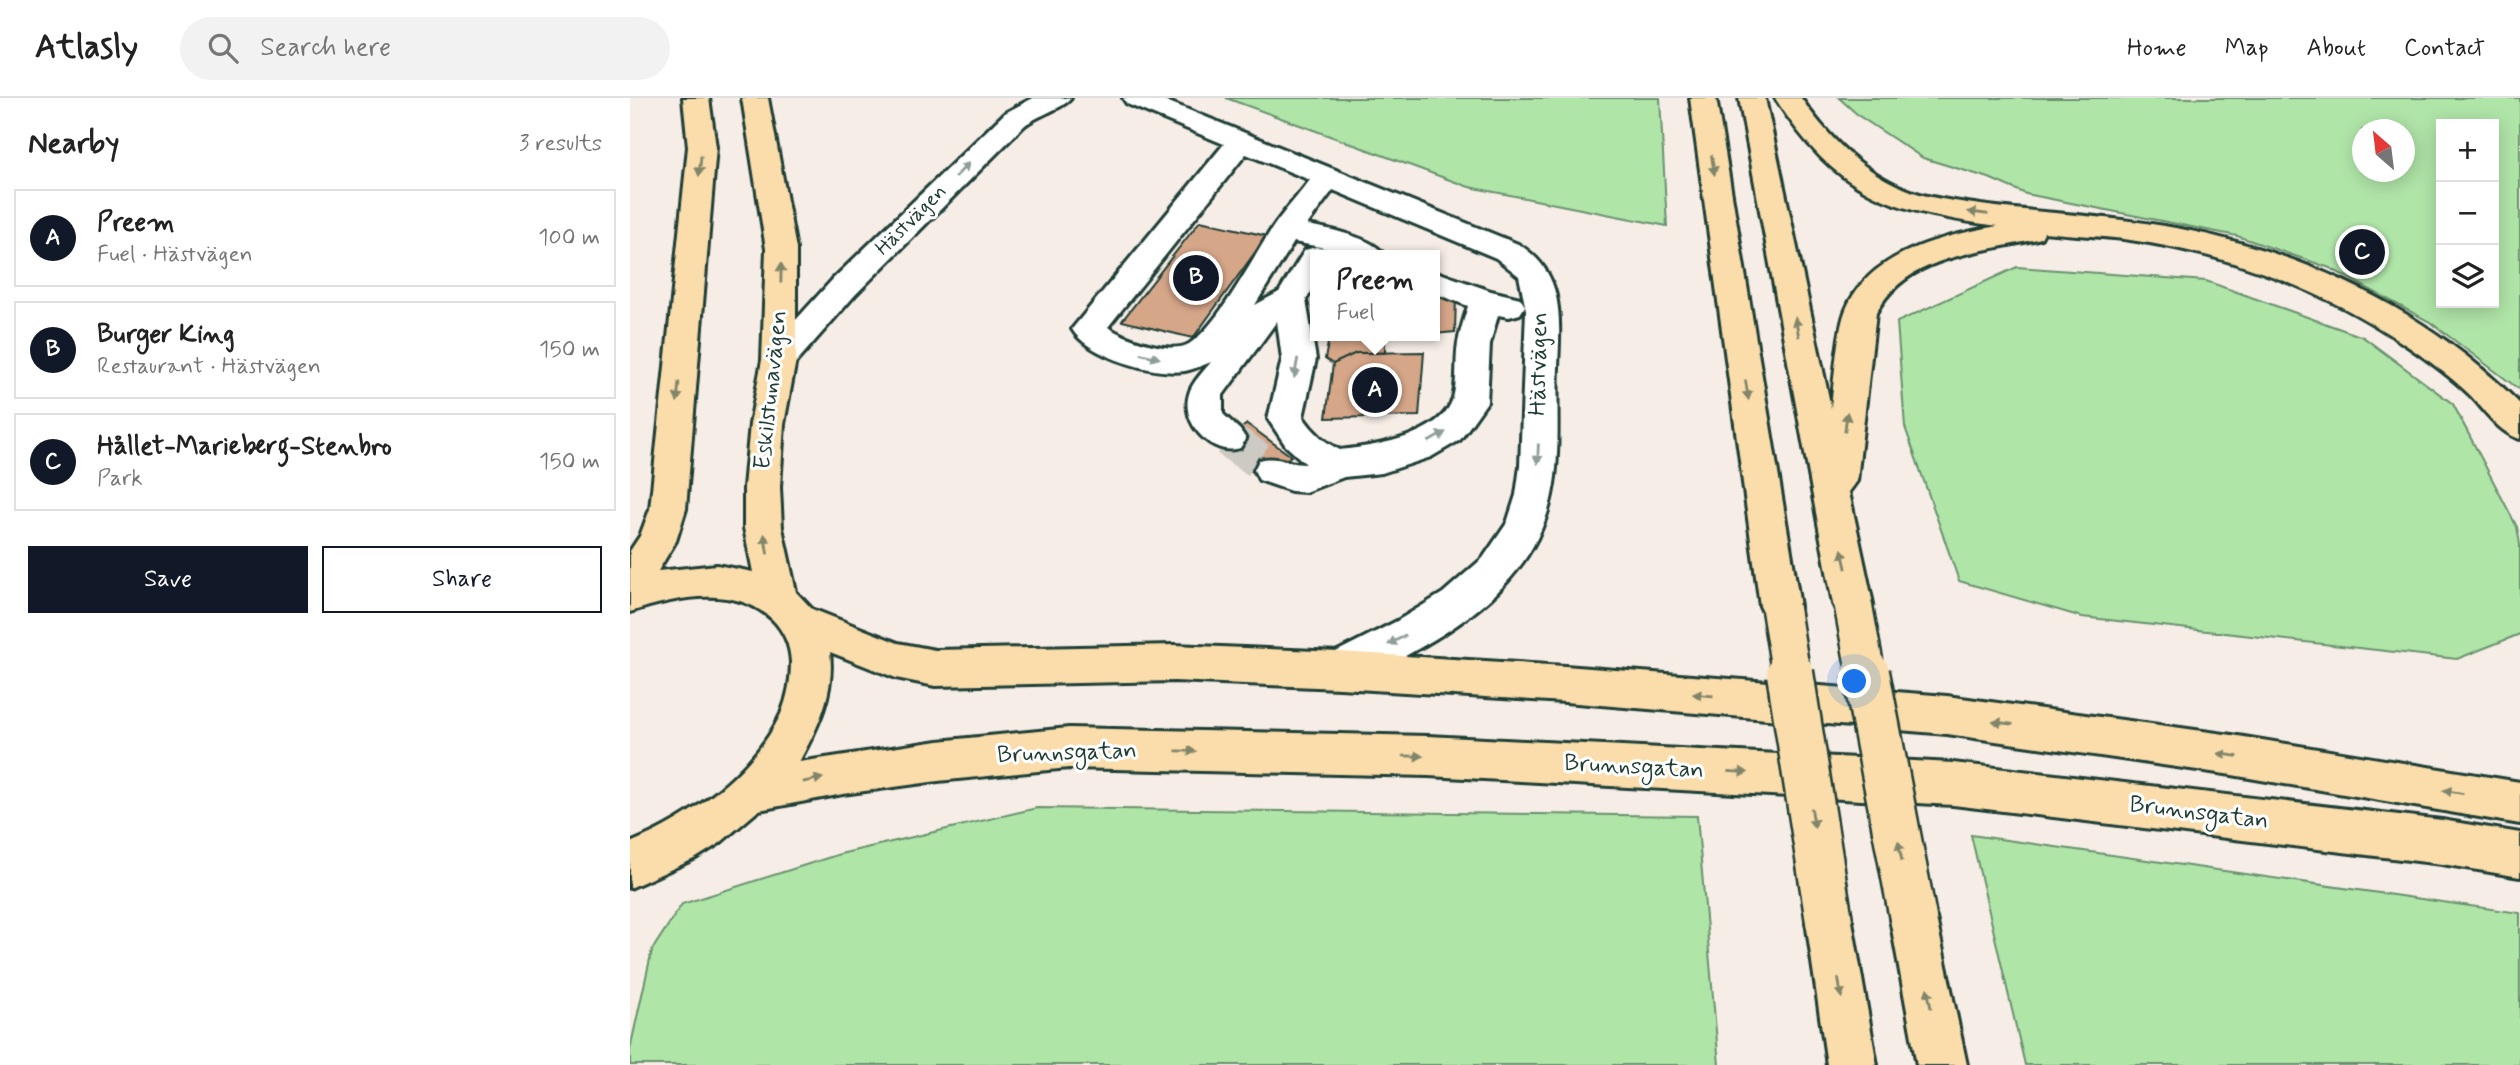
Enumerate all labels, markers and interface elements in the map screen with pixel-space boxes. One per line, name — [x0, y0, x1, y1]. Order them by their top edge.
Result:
search box — [180, 17, 670, 80]
text: Atlasly — [35, 26, 138, 70]
icon: search — [204, 29, 242, 67]
text: Search here — [260, 31, 391, 65]
text: Home — [2127, 33, 2187, 64]
text: Map — [2225, 33, 2269, 64]
text: About — [2307, 33, 2366, 64]
text: Contact — [2404, 33, 2485, 64]
north arrow — [2352, 119, 2415, 182]
map controls — [2436, 119, 2499, 308]
button: + — [2436, 119, 2499, 182]
text: Nearby — [28, 124, 119, 163]
text: 3 results — [519, 129, 602, 159]
one-way arrow — [694, 155, 705, 177]
one-way arrow — [1708, 155, 1719, 177]
one-way arrow — [953, 162, 970, 178]
street label: Hästvägen — [869, 178, 953, 262]
button: − — [2436, 182, 2499, 245]
text: Preem — [97, 206, 174, 240]
one-way arrow — [1967, 208, 1989, 219]
text: A — [45, 223, 61, 253]
text: 100 m — [538, 223, 600, 253]
pin: C — [2339, 226, 2385, 278]
text: Fuel · Hästvägen — [97, 240, 253, 270]
button: layers — [2436, 245, 2499, 308]
popup — [1310, 250, 1440, 341]
pin: B — [1173, 252, 1219, 304]
one-way arrow — [775, 262, 786, 284]
text: Preem — [1336, 264, 1414, 298]
text: Fuel — [1336, 298, 1375, 328]
street label: Eskilstunavägen — [747, 309, 795, 471]
street label: Hästvägen — [1523, 312, 1555, 416]
one-way arrow — [1792, 316, 1803, 338]
text: Burger King — [97, 318, 235, 352]
text: B — [46, 335, 60, 365]
text: 150 m — [539, 335, 600, 365]
one-way arrow — [1139, 350, 1161, 361]
text: Restaurant · Hästvägen — [97, 352, 321, 382]
one-way arrow — [1291, 357, 1302, 379]
pin: A — [1352, 364, 1398, 416]
one-way arrow — [1742, 380, 1753, 402]
one-way arrow — [672, 381, 683, 403]
one-way arrow — [1841, 411, 1852, 433]
text: Hållet-Marieberg-Stenbro — [97, 430, 392, 464]
one-way arrow — [1427, 431, 1447, 443]
one-way arrow — [1532, 443, 1543, 465]
text: C — [45, 447, 61, 477]
text: 150 m — [539, 447, 600, 477]
text: Park — [97, 464, 143, 494]
one-way arrow — [760, 532, 771, 554]
button: Save — [28, 546, 308, 613]
button: Share — [322, 546, 602, 613]
one-way arrow — [1838, 548, 1849, 570]
one-way arrow — [1387, 635, 1407, 646]
your location — [1837, 664, 1871, 698]
one-way arrow — [1692, 689, 1714, 700]
one-way arrow — [1992, 717, 2014, 728]
street label: Brunnsgatan — [997, 735, 1137, 773]
one-way arrow — [1175, 745, 1197, 756]
street label: Brunnsgatan — [1563, 748, 1705, 788]
one-way arrow — [2217, 749, 2239, 760]
one-way arrow — [1402, 750, 1424, 761]
one-way arrow — [1727, 767, 1749, 778]
one-way arrow — [802, 774, 824, 785]
one-way arrow — [2442, 786, 2464, 797]
street label: Brunnsgatan — [2127, 789, 2270, 839]
one-way arrow — [1808, 807, 1819, 829]
one-way arrow — [1894, 840, 1905, 862]
one-way arrow — [1835, 977, 1846, 999]
one-way arrow — [1923, 987, 1934, 1009]

